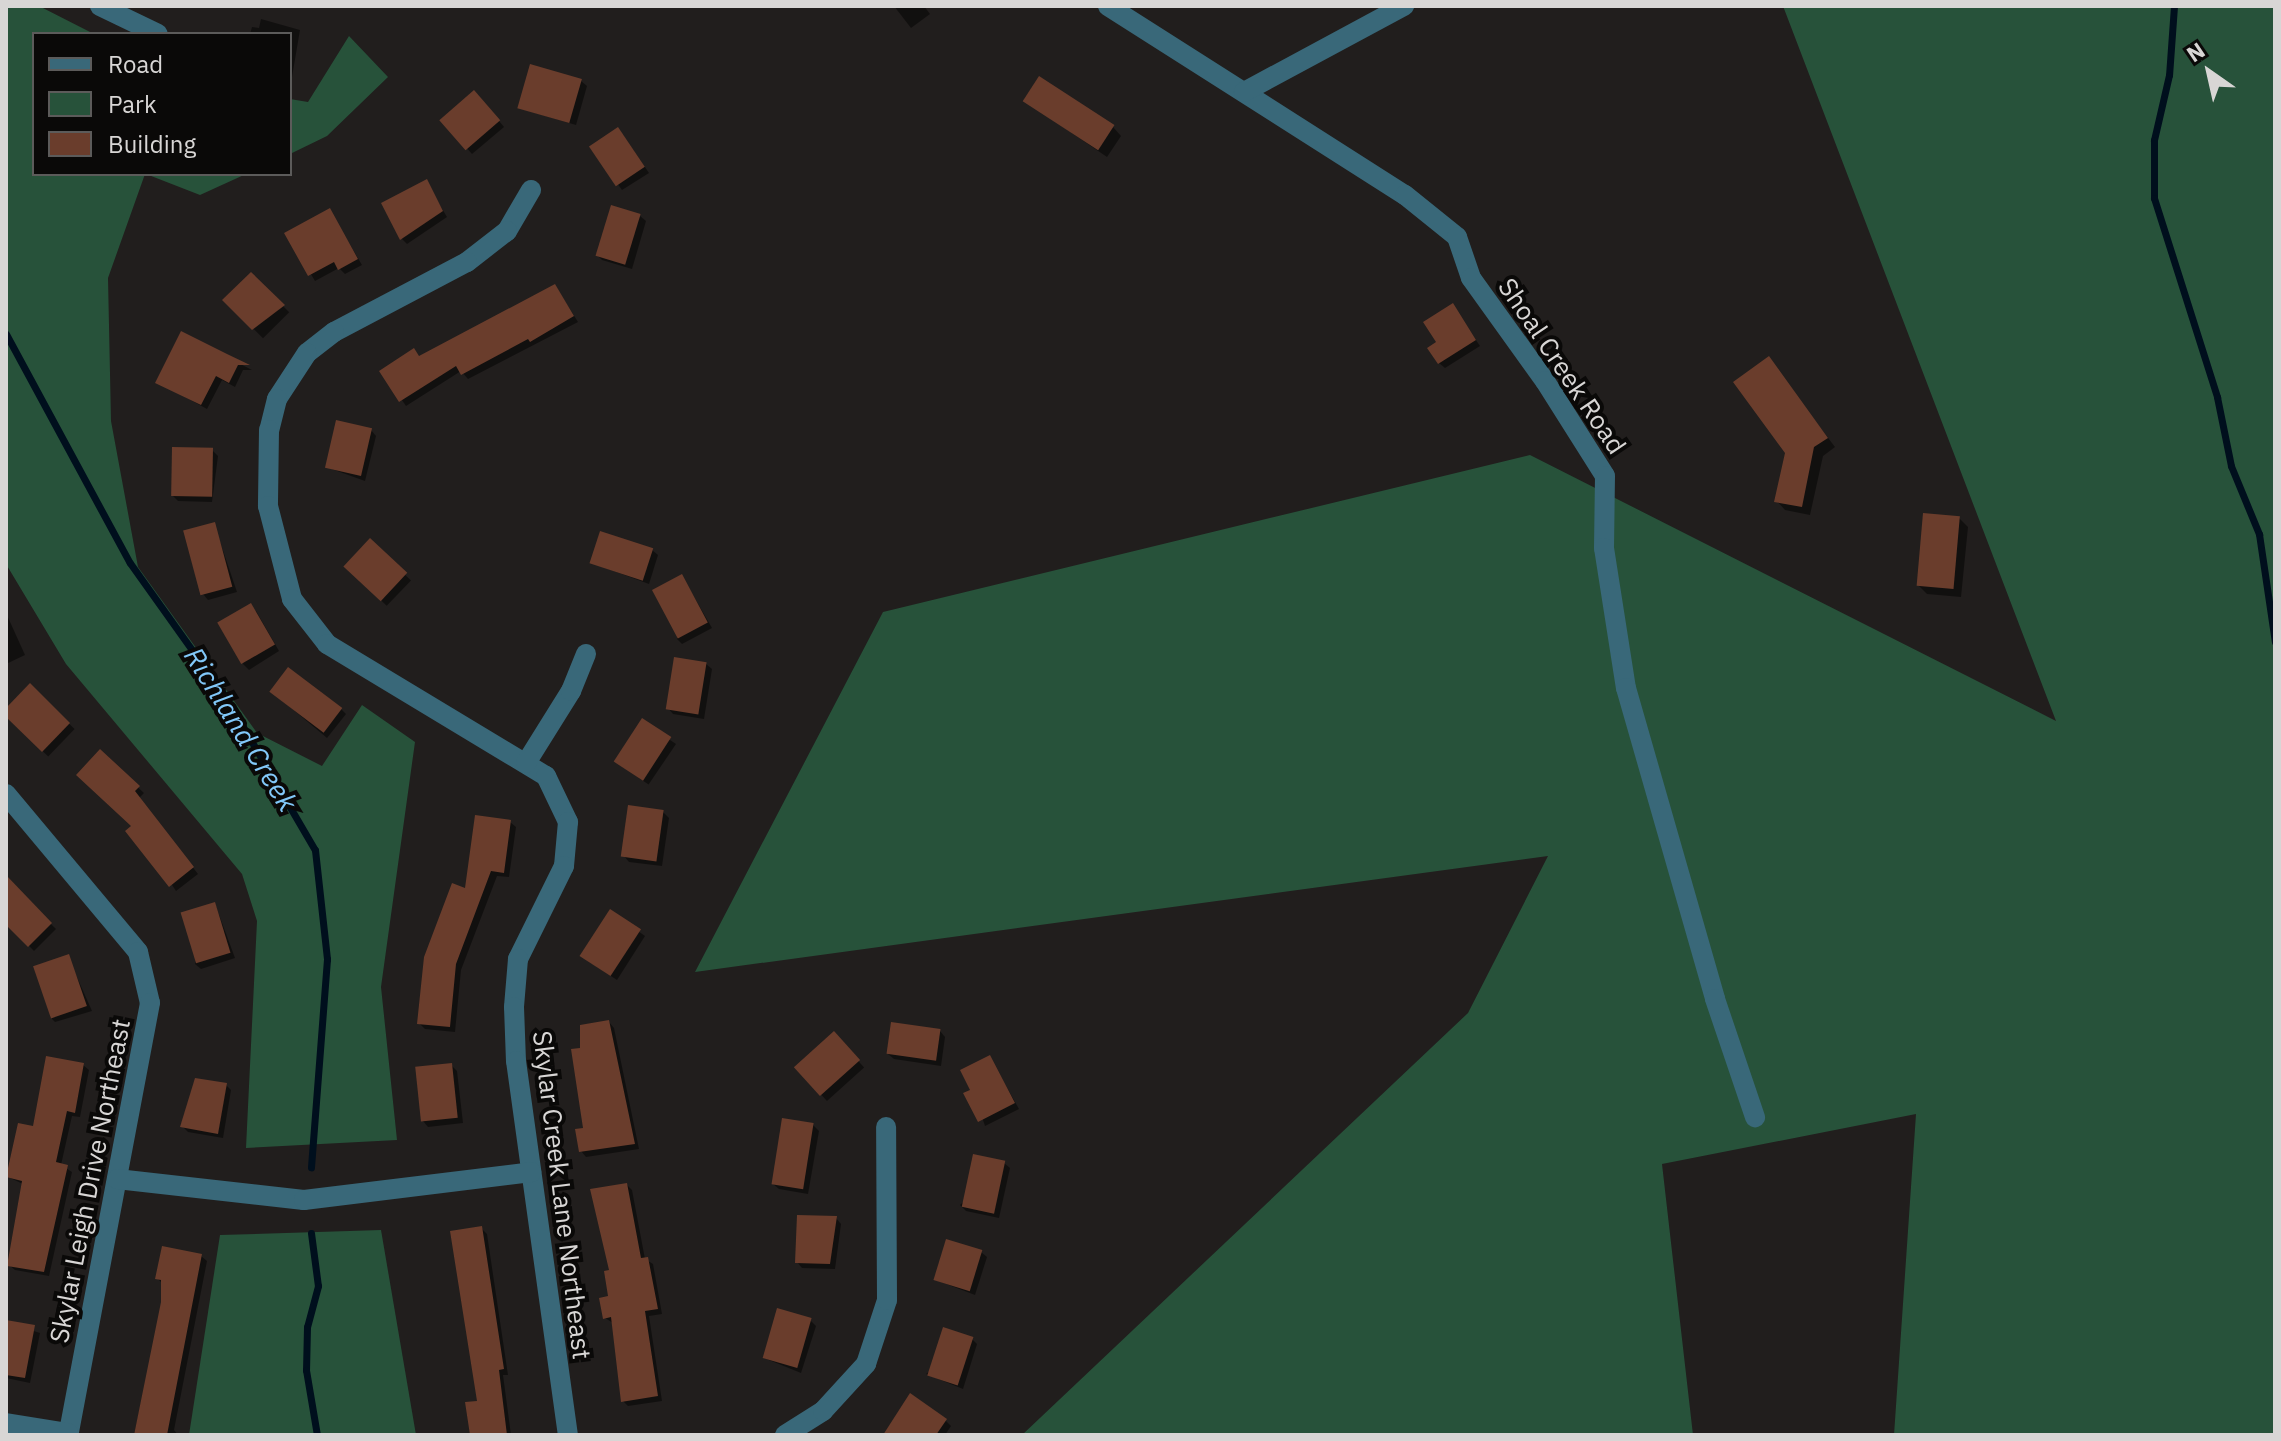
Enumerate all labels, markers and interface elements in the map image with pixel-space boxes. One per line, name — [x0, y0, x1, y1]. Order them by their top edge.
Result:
legend — [32, 32, 292, 176]
north arrow — [2169, 32, 2249, 112]
text: N — [2181, 35, 2210, 68]
text: Road — [108, 48, 163, 80]
text: Park — [108, 88, 157, 120]
text: Building — [108, 128, 196, 160]
street label: Shoal Creek Road — [1492, 272, 1632, 460]
water label: Richland Creek — [177, 641, 305, 817]
street label: Skylar Leigh Drive Northeast — [43, 1016, 137, 1346]
street label: Skylar Creek Lane Northeast — [526, 1029, 598, 1361]

